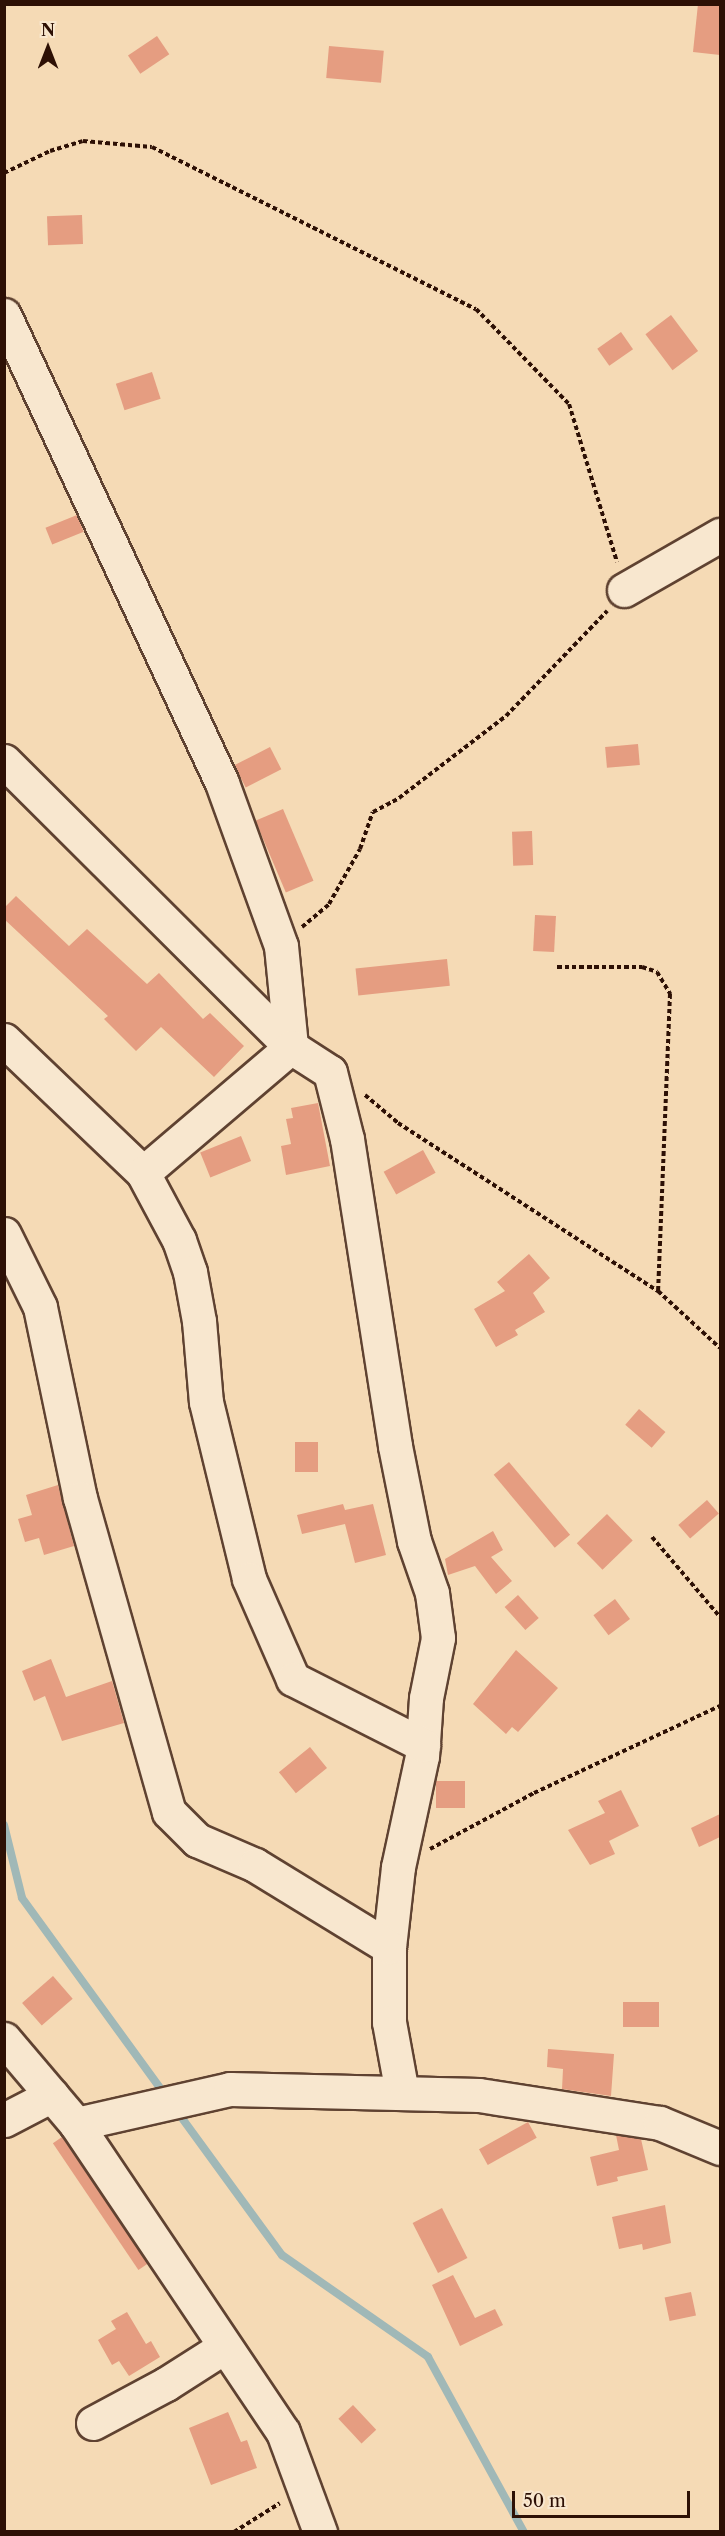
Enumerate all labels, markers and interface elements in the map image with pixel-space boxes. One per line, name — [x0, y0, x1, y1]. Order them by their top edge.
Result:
north arrow — [18, 18, 78, 78]
text: N — [41, 20, 55, 40]
scale bar — [515, 2479, 694, 2517]
text: 50 m — [523, 2490, 566, 2512]

